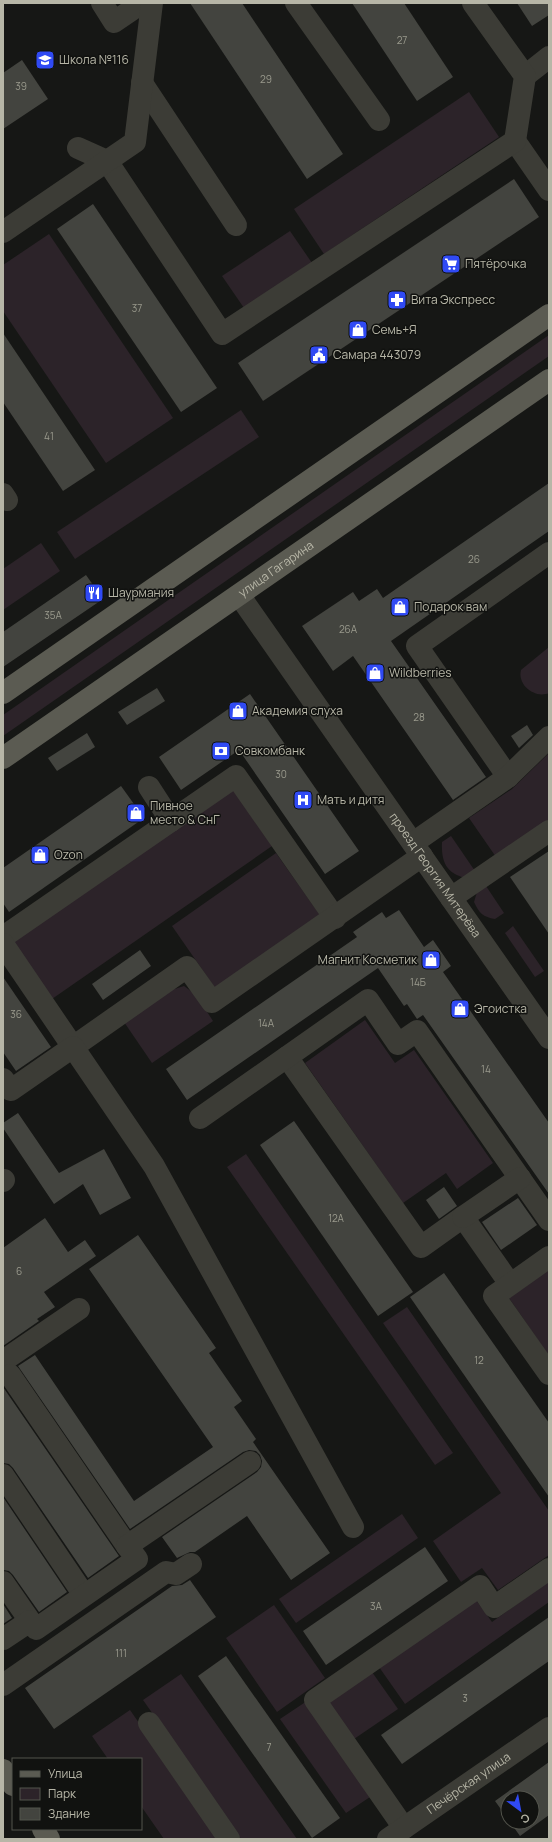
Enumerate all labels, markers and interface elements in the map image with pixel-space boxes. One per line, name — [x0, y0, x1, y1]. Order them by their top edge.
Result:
house number: 27 — [397, 33, 407, 47]
school or university icon: Школа №116 — [34, 49, 56, 71]
place label: Школа №116 — [59, 51, 129, 68]
house number: 29 — [260, 72, 272, 86]
house number: 39 — [15, 79, 27, 93]
supermarket icon: Пятёрочка — [440, 253, 462, 275]
place label: Пятёрочка — [465, 255, 526, 272]
pharmacy icon: Вита Экспресс — [386, 289, 408, 311]
place label: Вита Экспресс — [411, 291, 495, 308]
house number: 37 — [132, 301, 142, 315]
shop icon: Семь+Я — [347, 319, 369, 341]
place label: Семь+Я — [372, 321, 417, 338]
public building icon: Самара 443079 — [308, 344, 330, 366]
place label: Самара 443079 — [333, 346, 421, 363]
house number: 41 — [44, 429, 54, 443]
street label: улица Гагарина — [235, 537, 317, 601]
house number: 26 — [468, 552, 480, 566]
restaurant icon: Шаурмания — [83, 582, 105, 604]
place label: Шаурмания — [108, 584, 174, 601]
shop icon: Подарок вам — [389, 596, 411, 618]
place label: Подарок вам — [414, 598, 487, 615]
house number: 35А — [44, 608, 62, 622]
house number: 26А — [339, 622, 358, 636]
shop icon: Wildberries — [364, 662, 386, 684]
place label: Wildberries — [389, 664, 452, 681]
shop icon: Академия слуха — [227, 700, 249, 722]
place label: Академия слуха — [252, 702, 343, 719]
house number: 28 — [413, 710, 425, 724]
bank icon: Совкомбанк — [210, 740, 232, 762]
place label: Совкомбанк — [235, 742, 306, 759]
house number: 30 — [275, 767, 287, 781]
hospital icon: Мать и дитя — [292, 789, 314, 811]
place label: Мать и дитя — [317, 791, 384, 808]
place label: Пивное место & СнГ — [150, 797, 220, 828]
shop icon: Пивное место & СнГ — [125, 802, 147, 824]
street label: проезд Георгия Митерёва — [386, 809, 485, 941]
shop icon: Ozon — [29, 844, 51, 866]
place label: Ozon — [54, 846, 83, 863]
shop icon: Магнит Косметик — [420, 949, 442, 971]
place label: Магнит Косметик — [318, 951, 418, 968]
house number: 14Б — [410, 975, 426, 989]
shop icon: Эгоистка — [449, 998, 471, 1020]
place label: Эгоистка — [474, 1000, 527, 1017]
house number: 36 — [10, 1007, 22, 1021]
house number: 14А — [258, 1016, 275, 1030]
house number: 14 — [481, 1062, 491, 1076]
house number: 12А — [328, 1211, 345, 1225]
house number: 6 — [16, 1264, 22, 1278]
house number: 12 — [474, 1353, 484, 1367]
house number: 3А — [370, 1599, 383, 1613]
house number: 111 — [115, 1646, 127, 1660]
house number: 3 — [462, 1691, 468, 1705]
house number: 7 — [266, 1740, 272, 1754]
street label: Печёрская улица — [423, 1748, 514, 1818]
legend — [12, 1758, 142, 1830]
text: Улица — [48, 1765, 82, 1782]
text: Парк — [48, 1785, 77, 1802]
north arrow — [500, 1790, 540, 1830]
text: Здание — [48, 1805, 90, 1822]
text: С — [518, 1810, 533, 1827]

